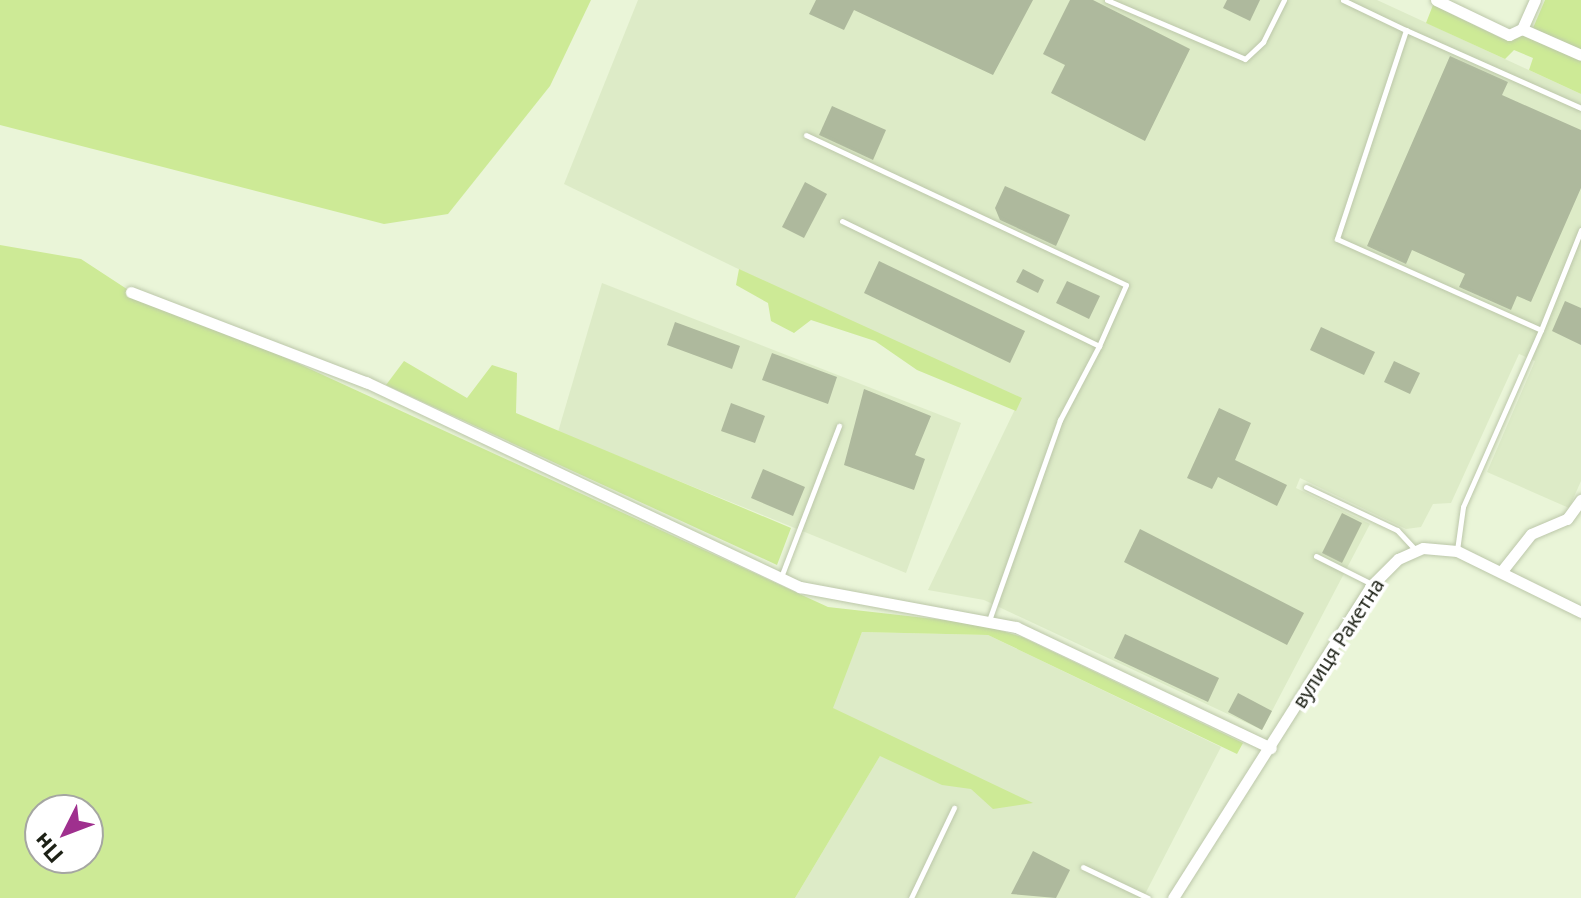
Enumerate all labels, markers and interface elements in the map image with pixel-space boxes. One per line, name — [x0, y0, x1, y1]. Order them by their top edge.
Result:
street label: вулиця Ракетна — [1287, 574, 1389, 712]
north arrow — [24, 794, 104, 874]
text: Пн — [26, 827, 69, 870]

